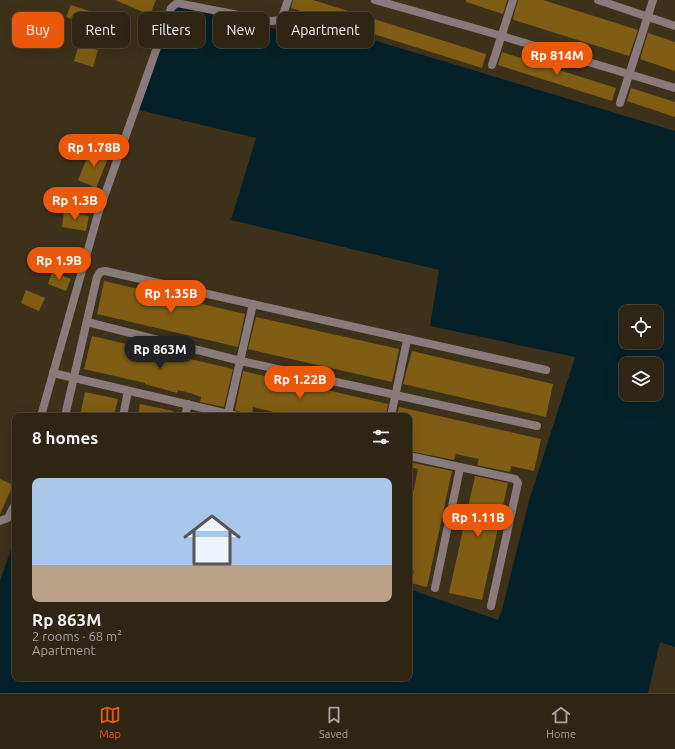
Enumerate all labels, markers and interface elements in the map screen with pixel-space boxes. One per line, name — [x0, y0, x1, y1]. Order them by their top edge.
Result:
chip: Buy — [12, 12, 64, 48]
chip: Rent — [72, 12, 130, 48]
chip: Filters — [138, 12, 205, 48]
chip: New — [213, 12, 269, 48]
chip: Apartment — [277, 12, 374, 48]
pin: Rp 814M — [520, 42, 594, 76]
text: Rp 814M — [531, 48, 583, 62]
pin: Rp 1.78B — [53, 134, 135, 168]
text: Rp 1.78B — [67, 140, 121, 154]
pin: Rp 1.3B — [38, 187, 112, 221]
text: Rp 1.3B — [52, 193, 98, 207]
pin: Rp 1.9B — [22, 247, 96, 281]
text: Rp 1.9B — [36, 253, 82, 267]
pin: Rp 1.35B — [130, 280, 212, 314]
text: Rp 1.35B — [144, 286, 198, 300]
map controls — [619, 305, 663, 401]
button: locate — [619, 305, 663, 349]
pin: Rp 863M — [123, 336, 197, 370]
text: Rp 863M — [134, 342, 186, 356]
button: layers — [619, 357, 663, 401]
pin: Rp 1.22B — [259, 366, 341, 400]
text: Rp 1.22B — [273, 372, 327, 386]
icon: filters — [370, 426, 392, 448]
text: 8 homes — [32, 428, 98, 447]
icon: home — [176, 504, 248, 576]
pin: Rp 1.11B — [437, 504, 519, 538]
text: Rp 1.11B — [451, 510, 505, 524]
text: Rp 863M — [32, 610, 101, 629]
text: 2 rooms · 68 m² — [32, 629, 122, 643]
text: Apartment — [32, 643, 96, 657]
tab: Map — [99, 704, 121, 740]
tab: Saved — [319, 704, 348, 740]
tab: Home — [546, 704, 576, 740]

